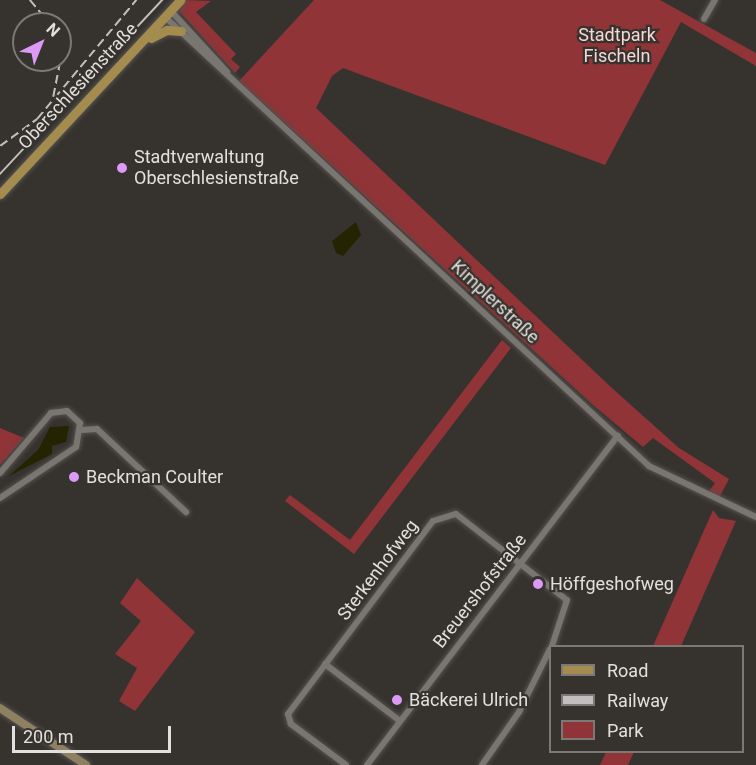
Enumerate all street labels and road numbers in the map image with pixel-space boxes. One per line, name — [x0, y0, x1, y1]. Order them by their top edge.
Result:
street label: Oberschlesienstraße — [14, 18, 142, 154]
street label: Kimplerstraße — [446, 256, 544, 348]
street label: Sterkenhofweg — [333, 515, 423, 625]
street label: Breuershofstraße — [429, 530, 531, 652]

